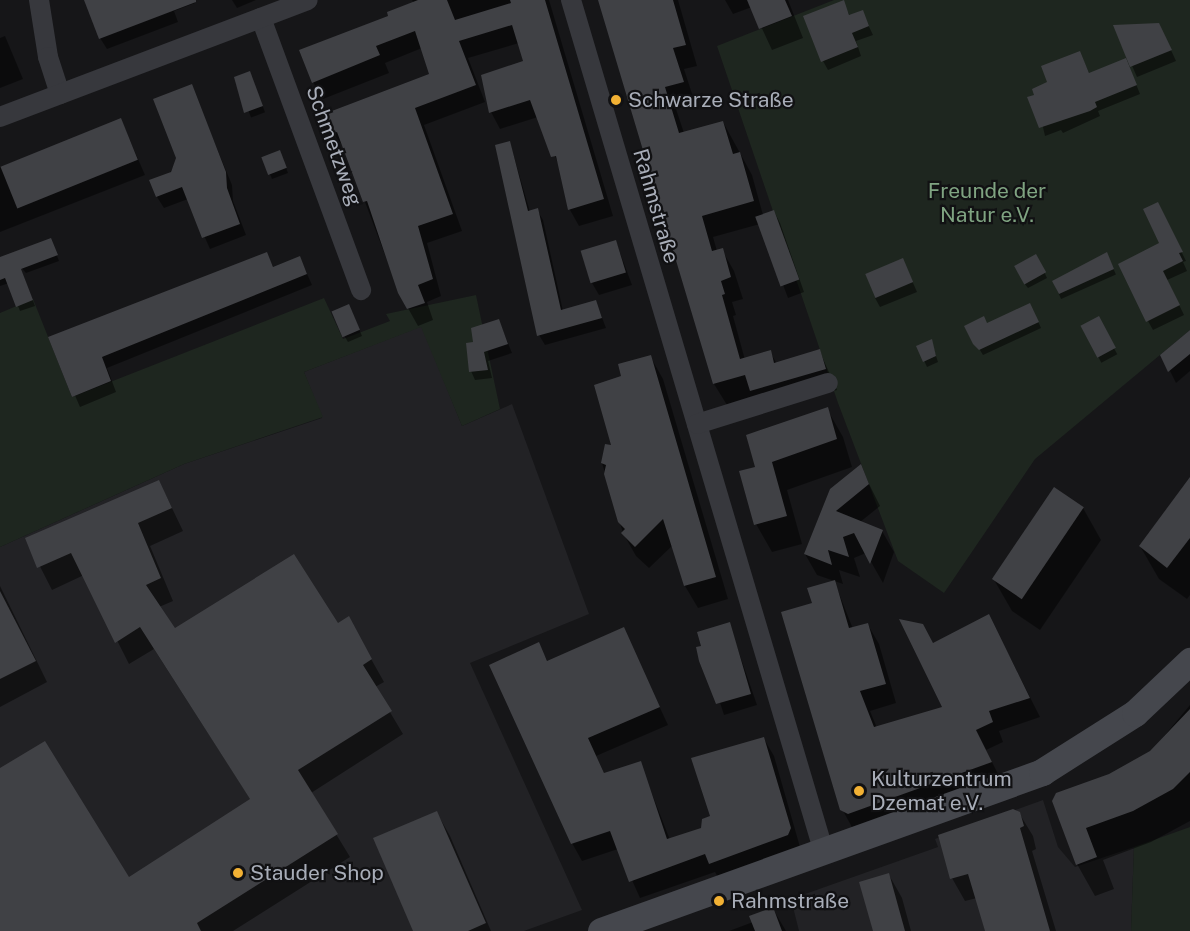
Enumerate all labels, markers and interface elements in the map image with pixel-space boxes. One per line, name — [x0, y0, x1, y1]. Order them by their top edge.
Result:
street label: Schmetzweg — [301, 82, 367, 210]
place label: Schwarze Straße — [628, 87, 794, 113]
marker: Schwarze Straße — [609, 93, 623, 107]
street label: Rahmstraße — [628, 146, 684, 266]
park label: Freunde der Natur e.V. — [928, 178, 1046, 228]
place label: Kulturzentrum Dzemat e.V. — [871, 766, 1012, 816]
marker: Kulturzentrum Dzemat e.V. — [852, 784, 866, 798]
place label: Stauder Shop — [250, 860, 384, 886]
marker: Stauder Shop — [231, 866, 245, 880]
place label: Rahmstraße — [731, 888, 849, 914]
marker: Rahmstraße — [712, 894, 726, 908]

